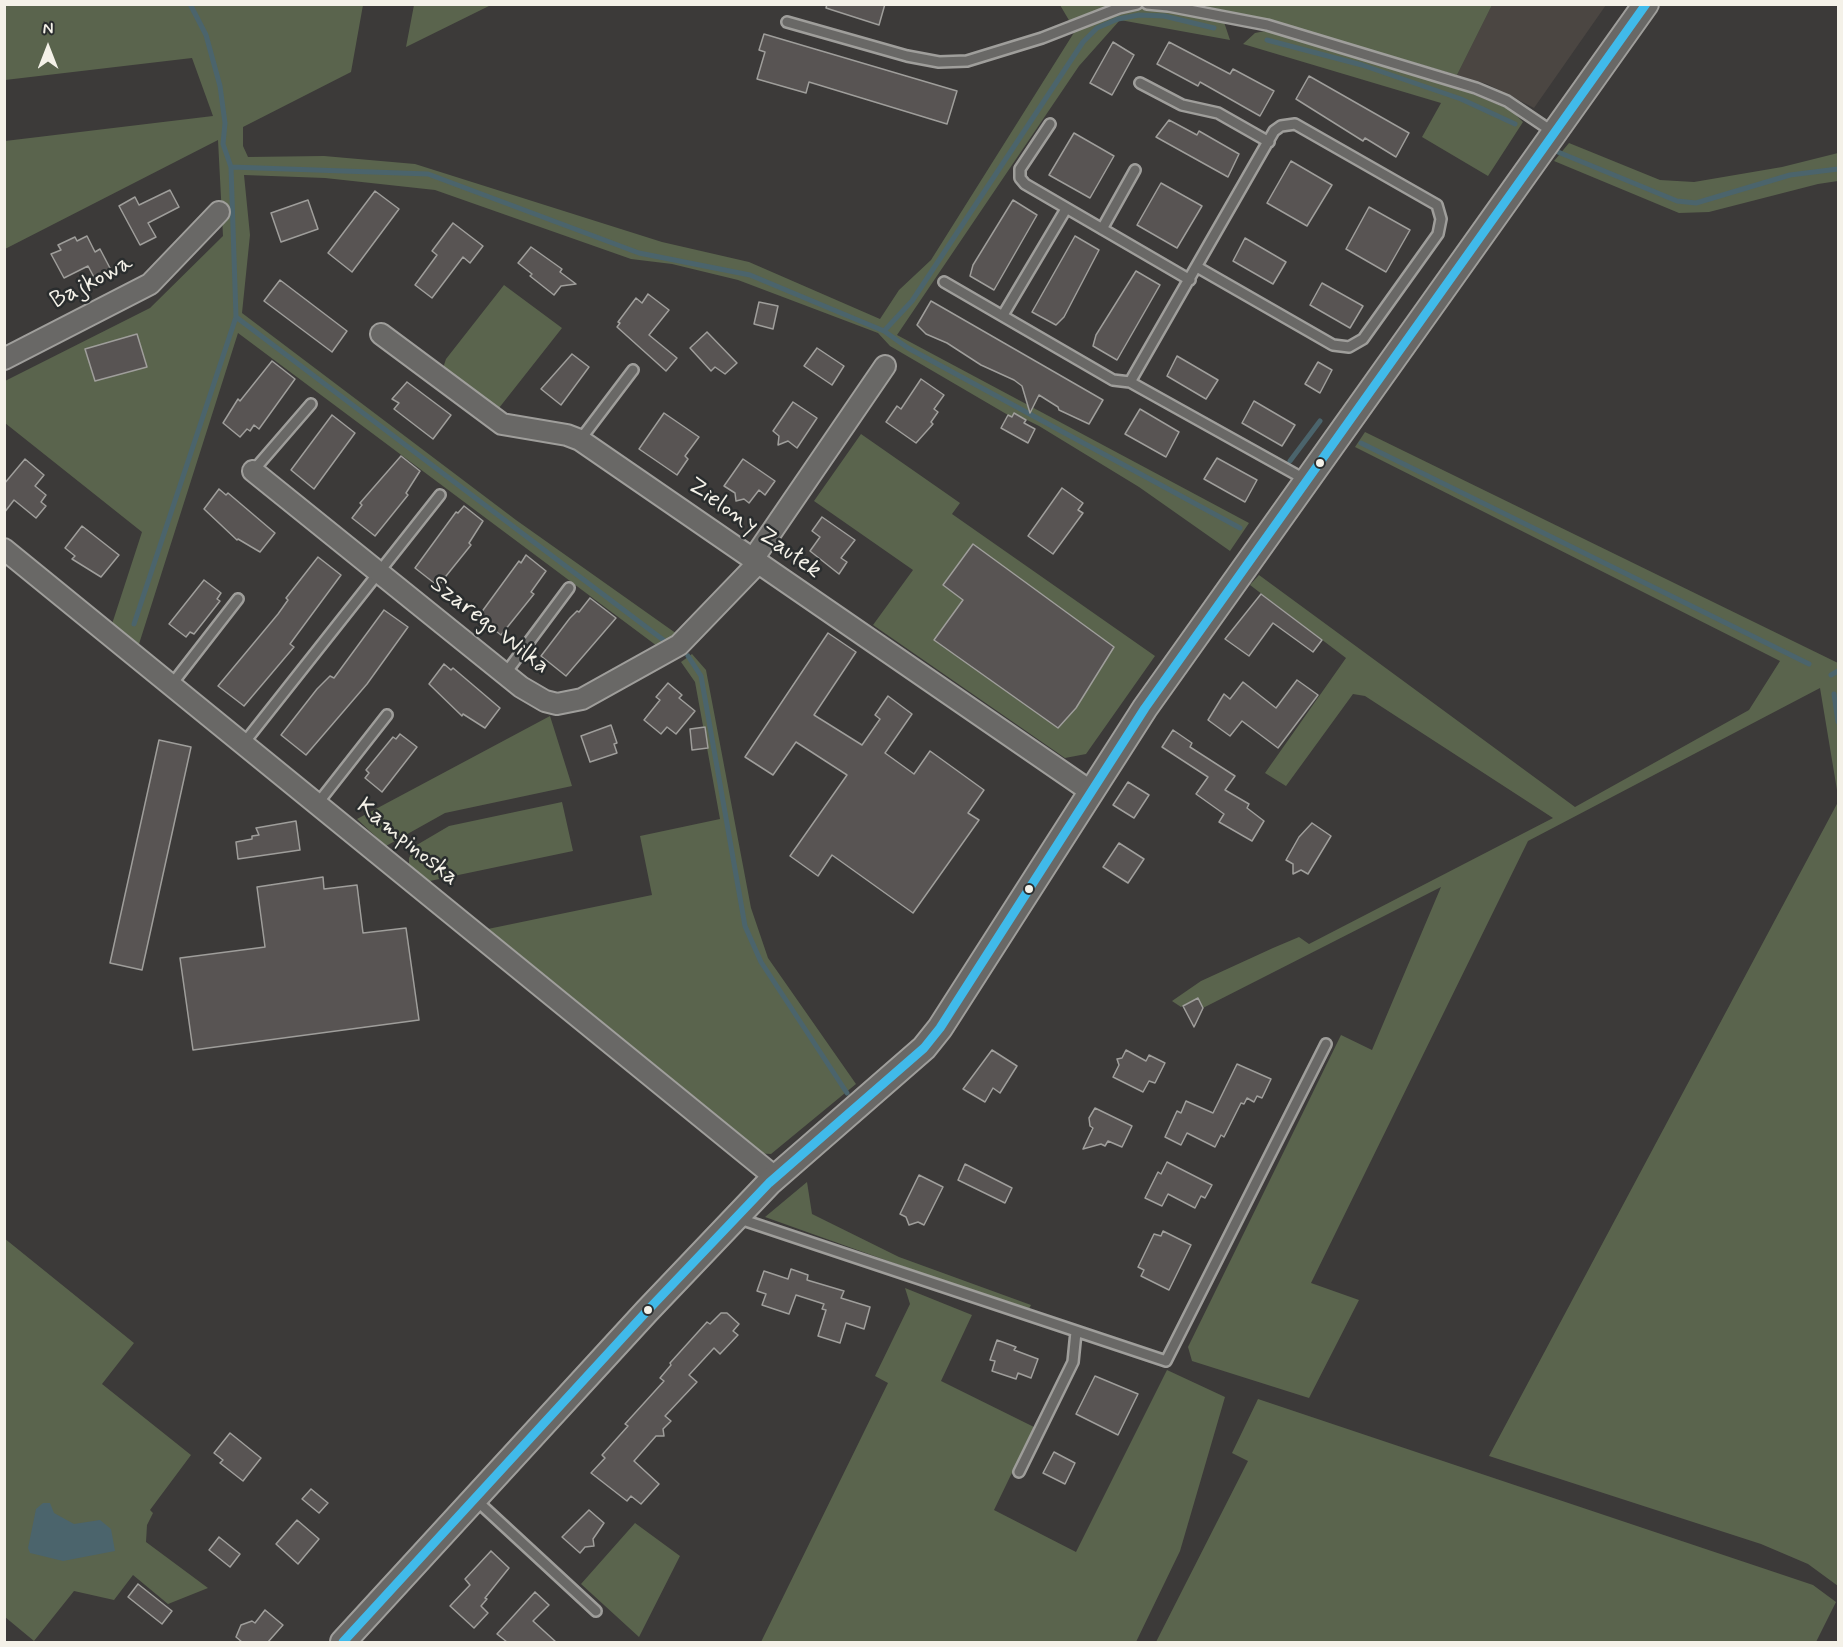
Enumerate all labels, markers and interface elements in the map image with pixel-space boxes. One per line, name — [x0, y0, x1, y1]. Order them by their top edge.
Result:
north arrow — [18, 18, 78, 78]
text: N — [43, 19, 53, 40]
street label: Bajkowa — [46, 249, 138, 317]
unlabelled marker — [1314, 457, 1326, 469]
street label: Zielony Zaułek — [681, 472, 827, 586]
street label: Szarego Wilka — [424, 570, 554, 682]
street label: Kampinoska — [350, 793, 464, 893]
unlabelled marker — [1023, 883, 1035, 895]
unlabelled marker — [642, 1304, 654, 1316]

